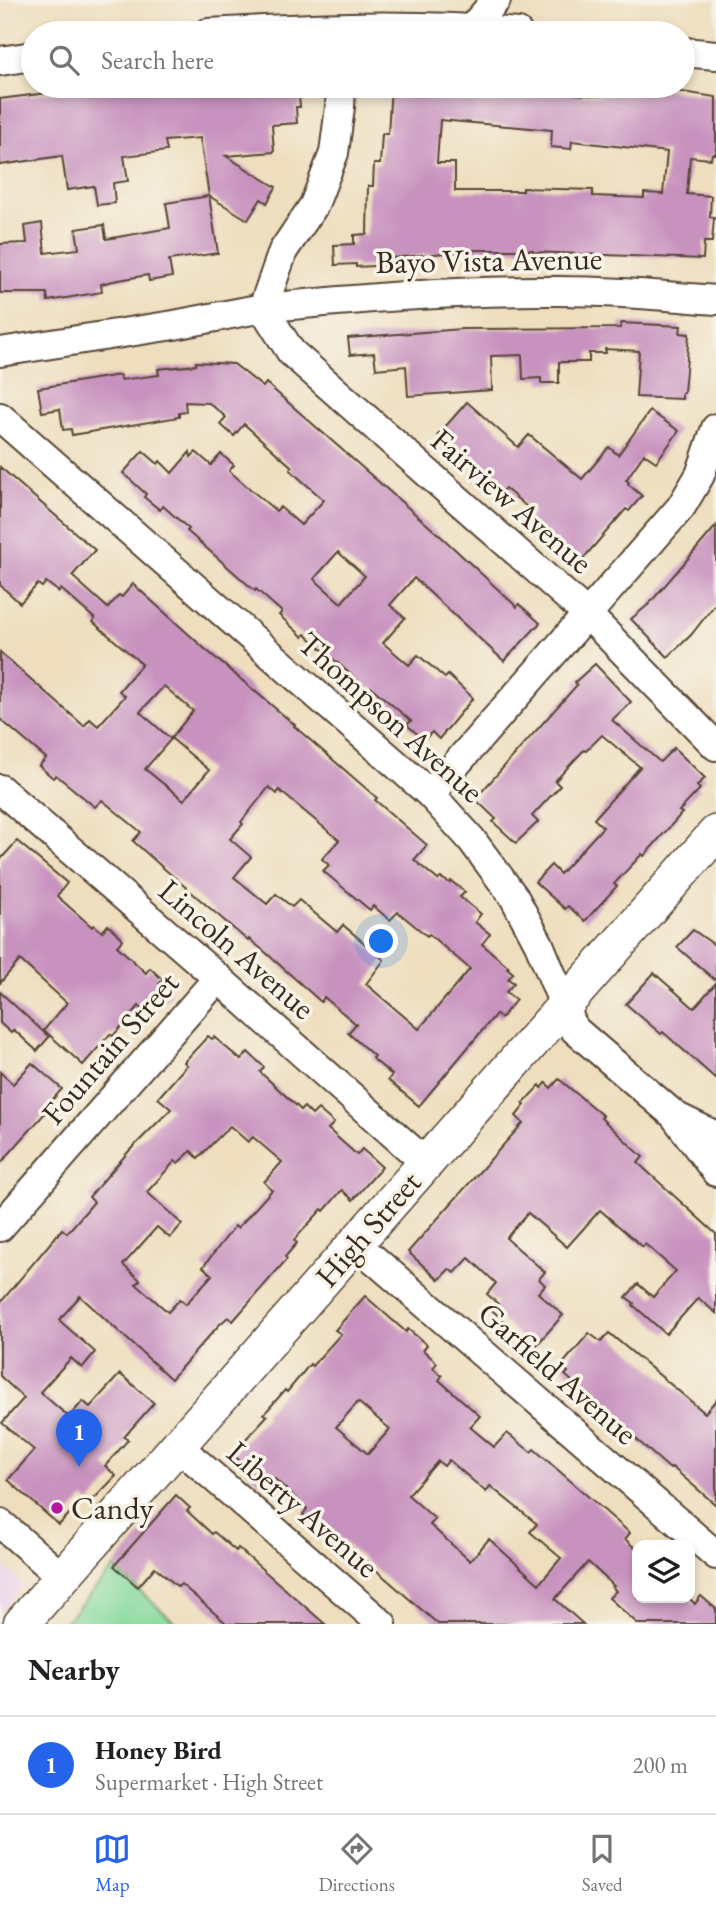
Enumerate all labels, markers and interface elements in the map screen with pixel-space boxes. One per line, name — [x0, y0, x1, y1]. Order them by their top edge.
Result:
search box — [21, 21, 695, 98]
icon: search — [45, 41, 83, 79]
text: Search here — [101, 43, 214, 77]
street label: Bayo Vista Avenue — [375, 237, 603, 283]
street label: Fairview Avenue — [422, 419, 602, 583]
street label: Thompson Avenue — [289, 622, 493, 812]
street label: Lincoln Avenue — [150, 870, 324, 1028]
your location — [364, 924, 398, 958]
street label: Fountain Street — [32, 963, 188, 1133]
street label: High Street — [306, 1162, 430, 1296]
street label: Garfield Avenue — [470, 1292, 646, 1454]
pin: 1 — [56, 1409, 102, 1467]
street label: Liberty Avenue — [218, 1431, 388, 1587]
place label: Candy — [71, 1487, 155, 1529]
marker: Candy — [49, 1500, 65, 1516]
map controls — [632, 1540, 695, 1603]
button: layers — [632, 1540, 695, 1603]
text: Nearby — [28, 1650, 120, 1689]
text: Honey Bird — [95, 1733, 222, 1767]
text: 1 — [45, 1750, 57, 1780]
text: 200 m — [632, 1750, 688, 1780]
text: Supermarket · High Street — [95, 1767, 323, 1797]
tab: Map — [93, 1830, 131, 1897]
tab: Directions — [318, 1830, 395, 1897]
tab: Saved — [582, 1830, 623, 1897]

